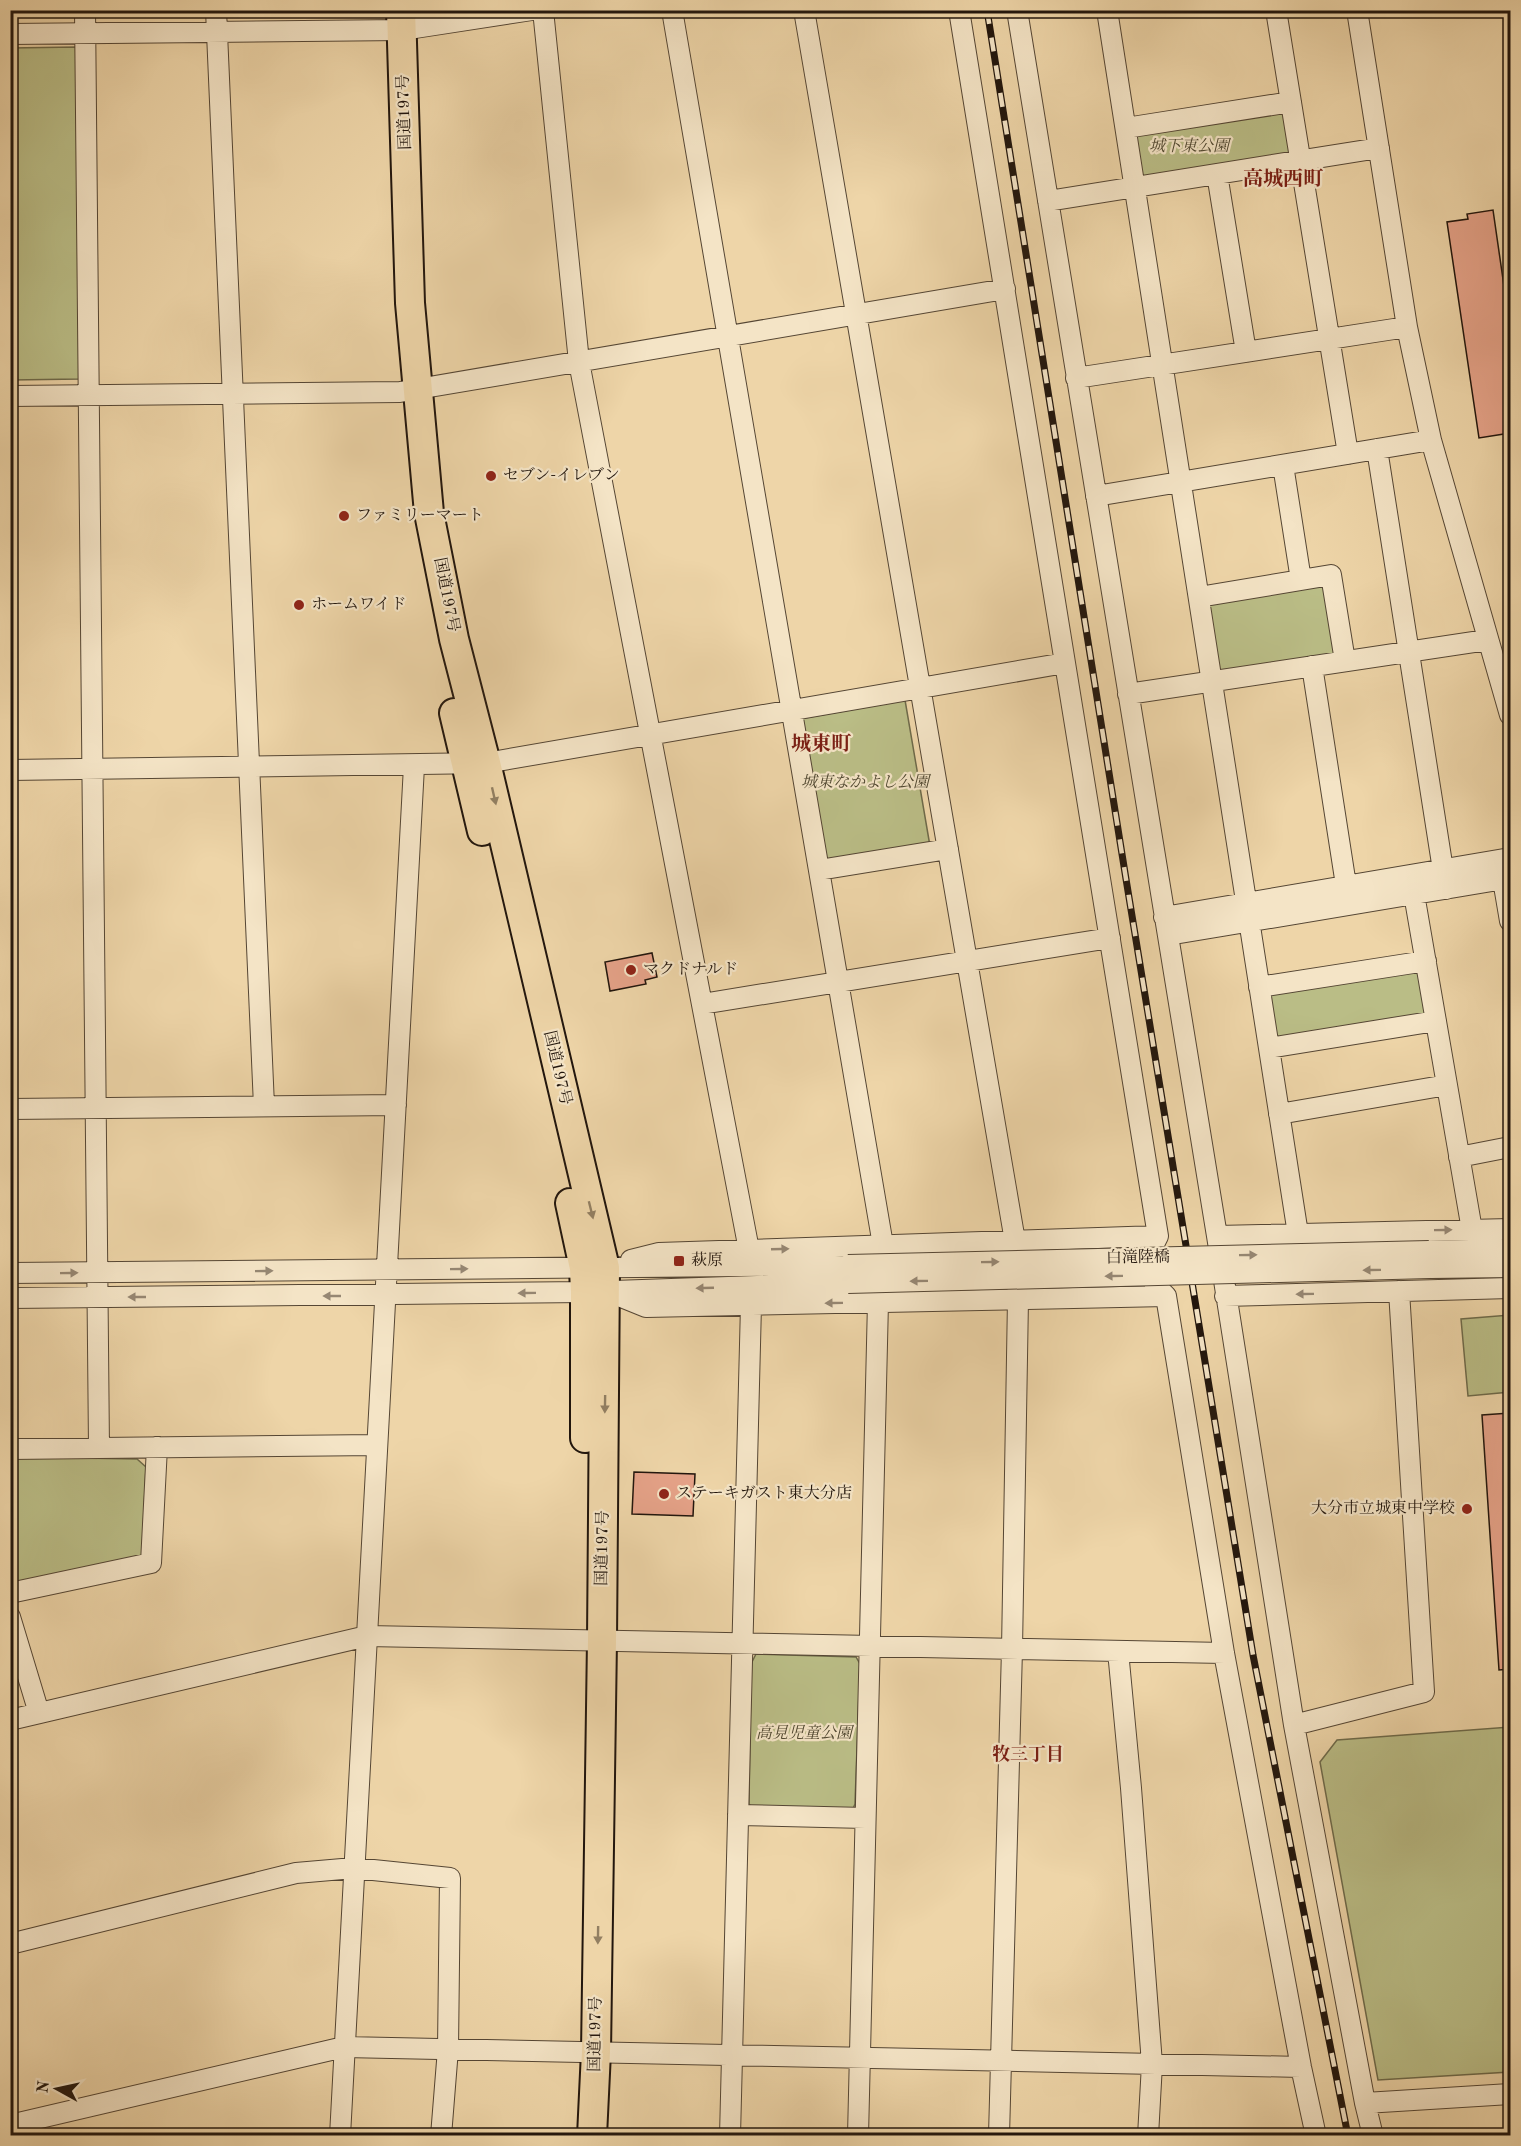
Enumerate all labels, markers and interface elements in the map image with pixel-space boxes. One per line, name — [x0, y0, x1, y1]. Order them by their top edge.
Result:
street label: 国道197号 — [394, 74, 414, 150]
park label: 城下東公園 — [1149, 137, 1232, 155]
district label: 高城西町 — [1243, 168, 1324, 190]
place label: セブン-イレブン — [503, 467, 620, 484]
marker: セブン-イレブン — [484, 469, 498, 483]
place label: ファミリーマート — [356, 507, 484, 524]
marker: ファミリーマート — [337, 509, 351, 523]
street label: 国道197号 — [431, 556, 463, 634]
place label: ホームワイド — [311, 596, 407, 613]
marker: ホームワイド — [292, 598, 306, 612]
district label: 城東町 — [791, 733, 852, 755]
park label: 城東なかよし公園 — [801, 773, 932, 791]
one-way arrow — [489, 786, 499, 805]
place label: マクドナルド — [643, 961, 738, 978]
marker: マクドナルド — [624, 963, 638, 977]
street label: 国道197号 — [541, 1029, 575, 1107]
one-way arrow — [587, 1201, 597, 1220]
one-way arrow — [1434, 1226, 1453, 1235]
one-way arrow — [771, 1244, 790, 1253]
street label: 白滝陸橋 — [1106, 1247, 1170, 1267]
one-way arrow — [1239, 1250, 1258, 1260]
place label: 萩原 — [691, 1251, 723, 1269]
marker: 萩原 — [672, 1254, 686, 1268]
one-way arrow — [981, 1257, 1000, 1266]
one-way arrow — [449, 1264, 468, 1274]
one-way arrow — [1362, 1265, 1381, 1275]
one-way arrow — [254, 1266, 273, 1276]
one-way arrow — [59, 1268, 78, 1278]
one-way arrow — [1104, 1271, 1123, 1281]
one-way arrow — [909, 1276, 928, 1286]
one-way arrow — [696, 1283, 715, 1292]
one-way arrow — [517, 1288, 536, 1298]
one-way arrow — [1296, 1289, 1315, 1298]
one-way arrow — [322, 1291, 341, 1301]
one-way arrow — [127, 1292, 146, 1302]
one-way arrow — [825, 1298, 844, 1308]
one-way arrow — [600, 1394, 610, 1413]
place label: ステーキガスト東大分店 — [676, 1484, 852, 1502]
marker: ステーキガスト東大分店 — [657, 1487, 671, 1501]
place label: 大分市立城東中学校 — [1311, 1499, 1455, 1517]
marker: 大分市立城東中学校 — [1460, 1502, 1474, 1516]
street label: 国道197号 — [592, 1510, 612, 1586]
park label: 高見児童公園 — [756, 1724, 855, 1742]
district label: 牧三丁目 — [992, 1744, 1064, 1764]
one-way arrow — [593, 1925, 603, 1944]
street label: 国道197号 — [585, 1996, 605, 2072]
north arrow — [27, 2059, 87, 2119]
text: N — [35, 2079, 53, 2094]

